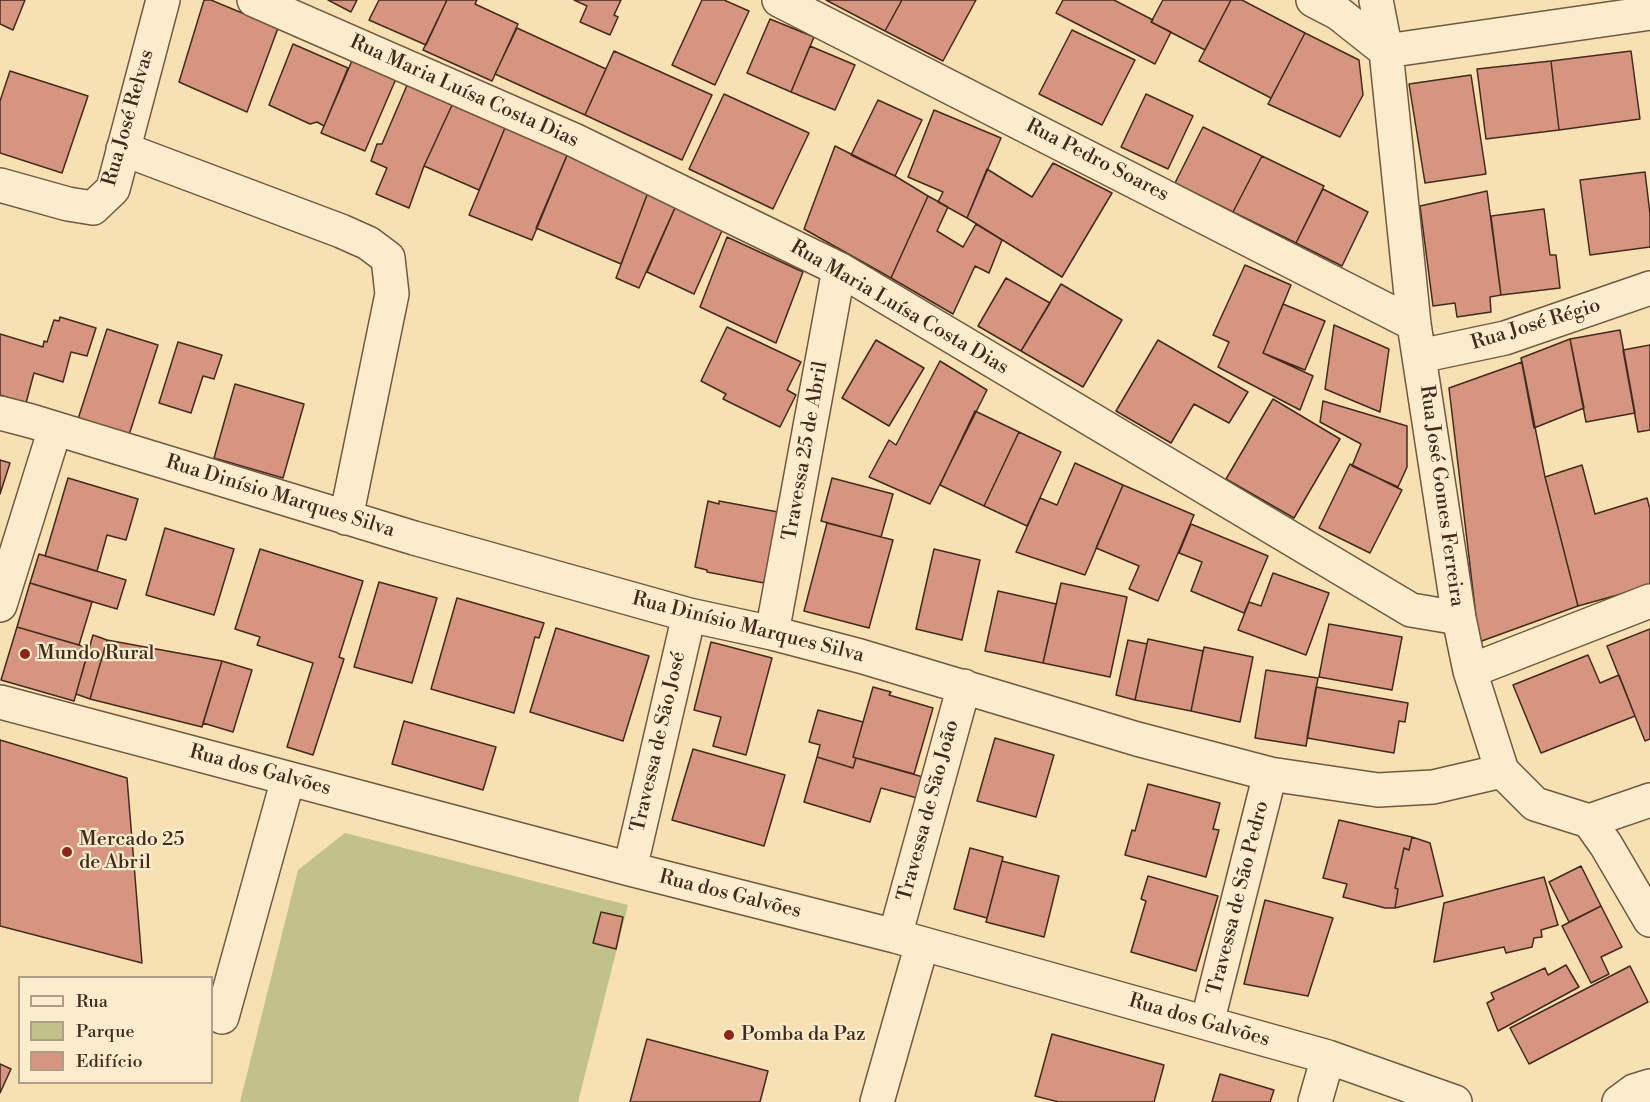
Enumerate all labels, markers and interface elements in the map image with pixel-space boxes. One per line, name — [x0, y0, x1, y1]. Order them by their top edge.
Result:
street label: Rua Maria Luísa Costa Dias — [346, 31, 582, 153]
street label: Rua José Relvas — [98, 47, 160, 189]
street label: Rua Pedro Soares — [1021, 115, 1173, 207]
street label: Rua Maria Luísa Costa Dias — [786, 236, 1012, 380]
street label: Rua José Régio — [1468, 294, 1604, 356]
street label: Travessa 25 de Abril — [778, 359, 834, 543]
street label: Rua José Gomes Ferreira — [1414, 384, 1468, 608]
street label: Rua Dinísio Marques Silva — [163, 451, 397, 543]
street label: Rua Dinísio Marques Silva — [630, 588, 866, 668]
place label: Mundo Rural — [37, 642, 155, 666]
marker: Mundo Rural — [18, 647, 32, 661]
street label: Travessa de São José — [627, 649, 691, 835]
street label: Travessa de São João — [893, 718, 965, 904]
street label: Rua dos Galvões — [187, 741, 333, 801]
street label: Travessa de São Pedro — [1203, 798, 1275, 998]
place label: Mercado 25 de Abril — [79, 828, 185, 875]
marker: Mercado 25 de Abril — [60, 845, 74, 859]
street label: Rua dos Galvões — [657, 866, 803, 924]
legend — [18, 976, 213, 1084]
street label: Rua dos Galvões — [1126, 989, 1272, 1053]
text: Rua — [76, 990, 108, 1013]
text: Parque — [76, 1020, 135, 1043]
place label: Pomba da Paz — [741, 1023, 866, 1047]
marker: Pomba da Paz — [722, 1028, 736, 1042]
text: Edifício — [76, 1050, 143, 1073]

